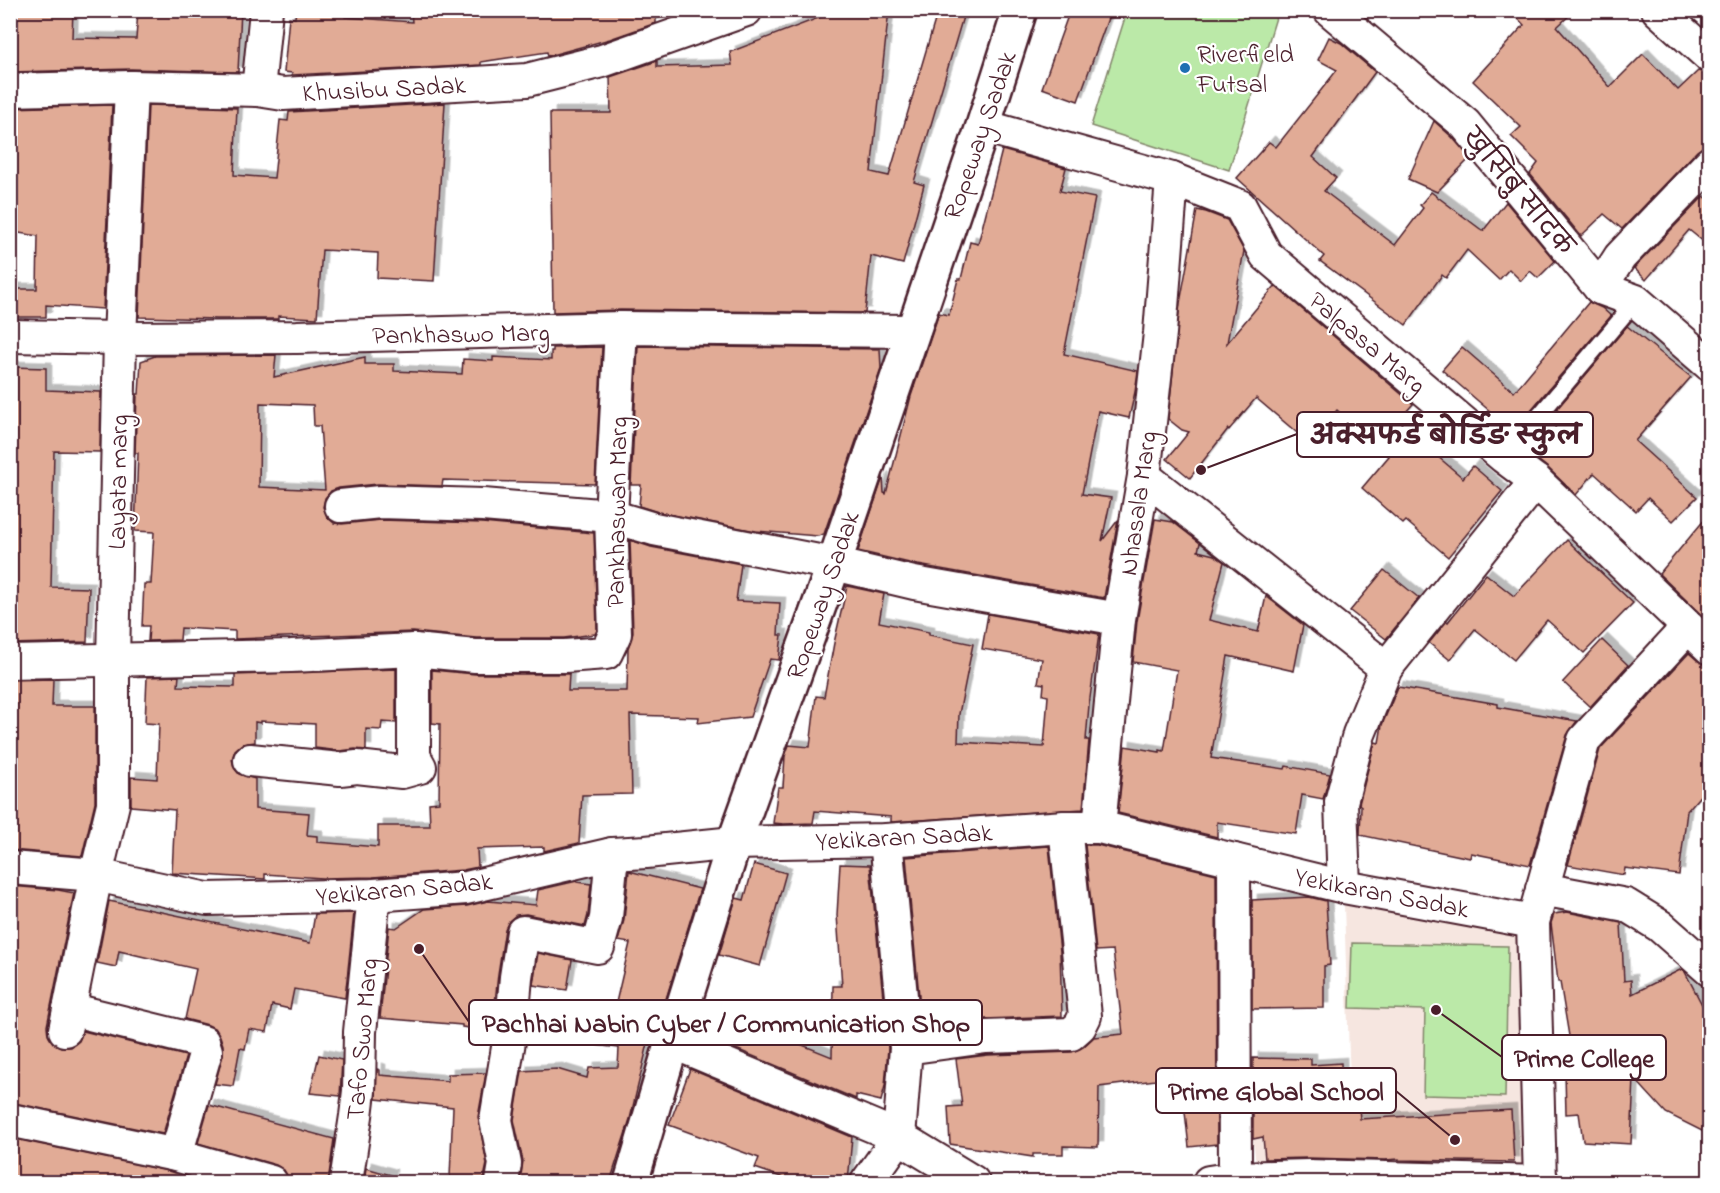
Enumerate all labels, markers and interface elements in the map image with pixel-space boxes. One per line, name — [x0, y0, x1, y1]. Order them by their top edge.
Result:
place label: Riverfield Futsal — [1196, 37, 1294, 105]
street label: Ropeway Sadak — [935, 46, 1029, 226]
marker: Riverfield Futsal — [1178, 61, 1192, 75]
street label: Khusibu Sadak — [302, 68, 467, 114]
street label: खुसिबु सादक — [1451, 117, 1586, 266]
street label: Palpasa Marg — [1299, 284, 1433, 405]
street label: Pankhaswo Marg — [372, 315, 550, 357]
text: अक्सफर्ड बोर्डिङ स्कुल — [1309, 411, 1584, 457]
callout: अक्सफर्ड बोर्डिङ स्कुल — [1297, 412, 1593, 457]
street label: Layata marg — [100, 414, 140, 550]
street label: Pankhaswan Marg — [598, 416, 640, 608]
street label: Nhasala Marg — [1111, 429, 1169, 578]
street label: Ropeway Sadak — [778, 506, 872, 686]
street label: Yekikaran Sadak — [815, 815, 994, 863]
street label: Yekikaran Sadak — [1291, 859, 1473, 931]
street label: Yekikaran Sadak — [314, 864, 495, 918]
street label: Tafo Swo Marg — [338, 957, 390, 1122]
callout: Pachhai Nabin Cyber / Communication Shop — [469, 1000, 982, 1045]
text: Pachhai Nabin Cyber / Communication Shop — [482, 1006, 971, 1045]
callout: Prime College — [1502, 1035, 1666, 1080]
text: Prime College — [1514, 1041, 1655, 1081]
callout: Prime Global School — [1156, 1068, 1396, 1113]
text: Prime Global School — [1168, 1074, 1384, 1113]

